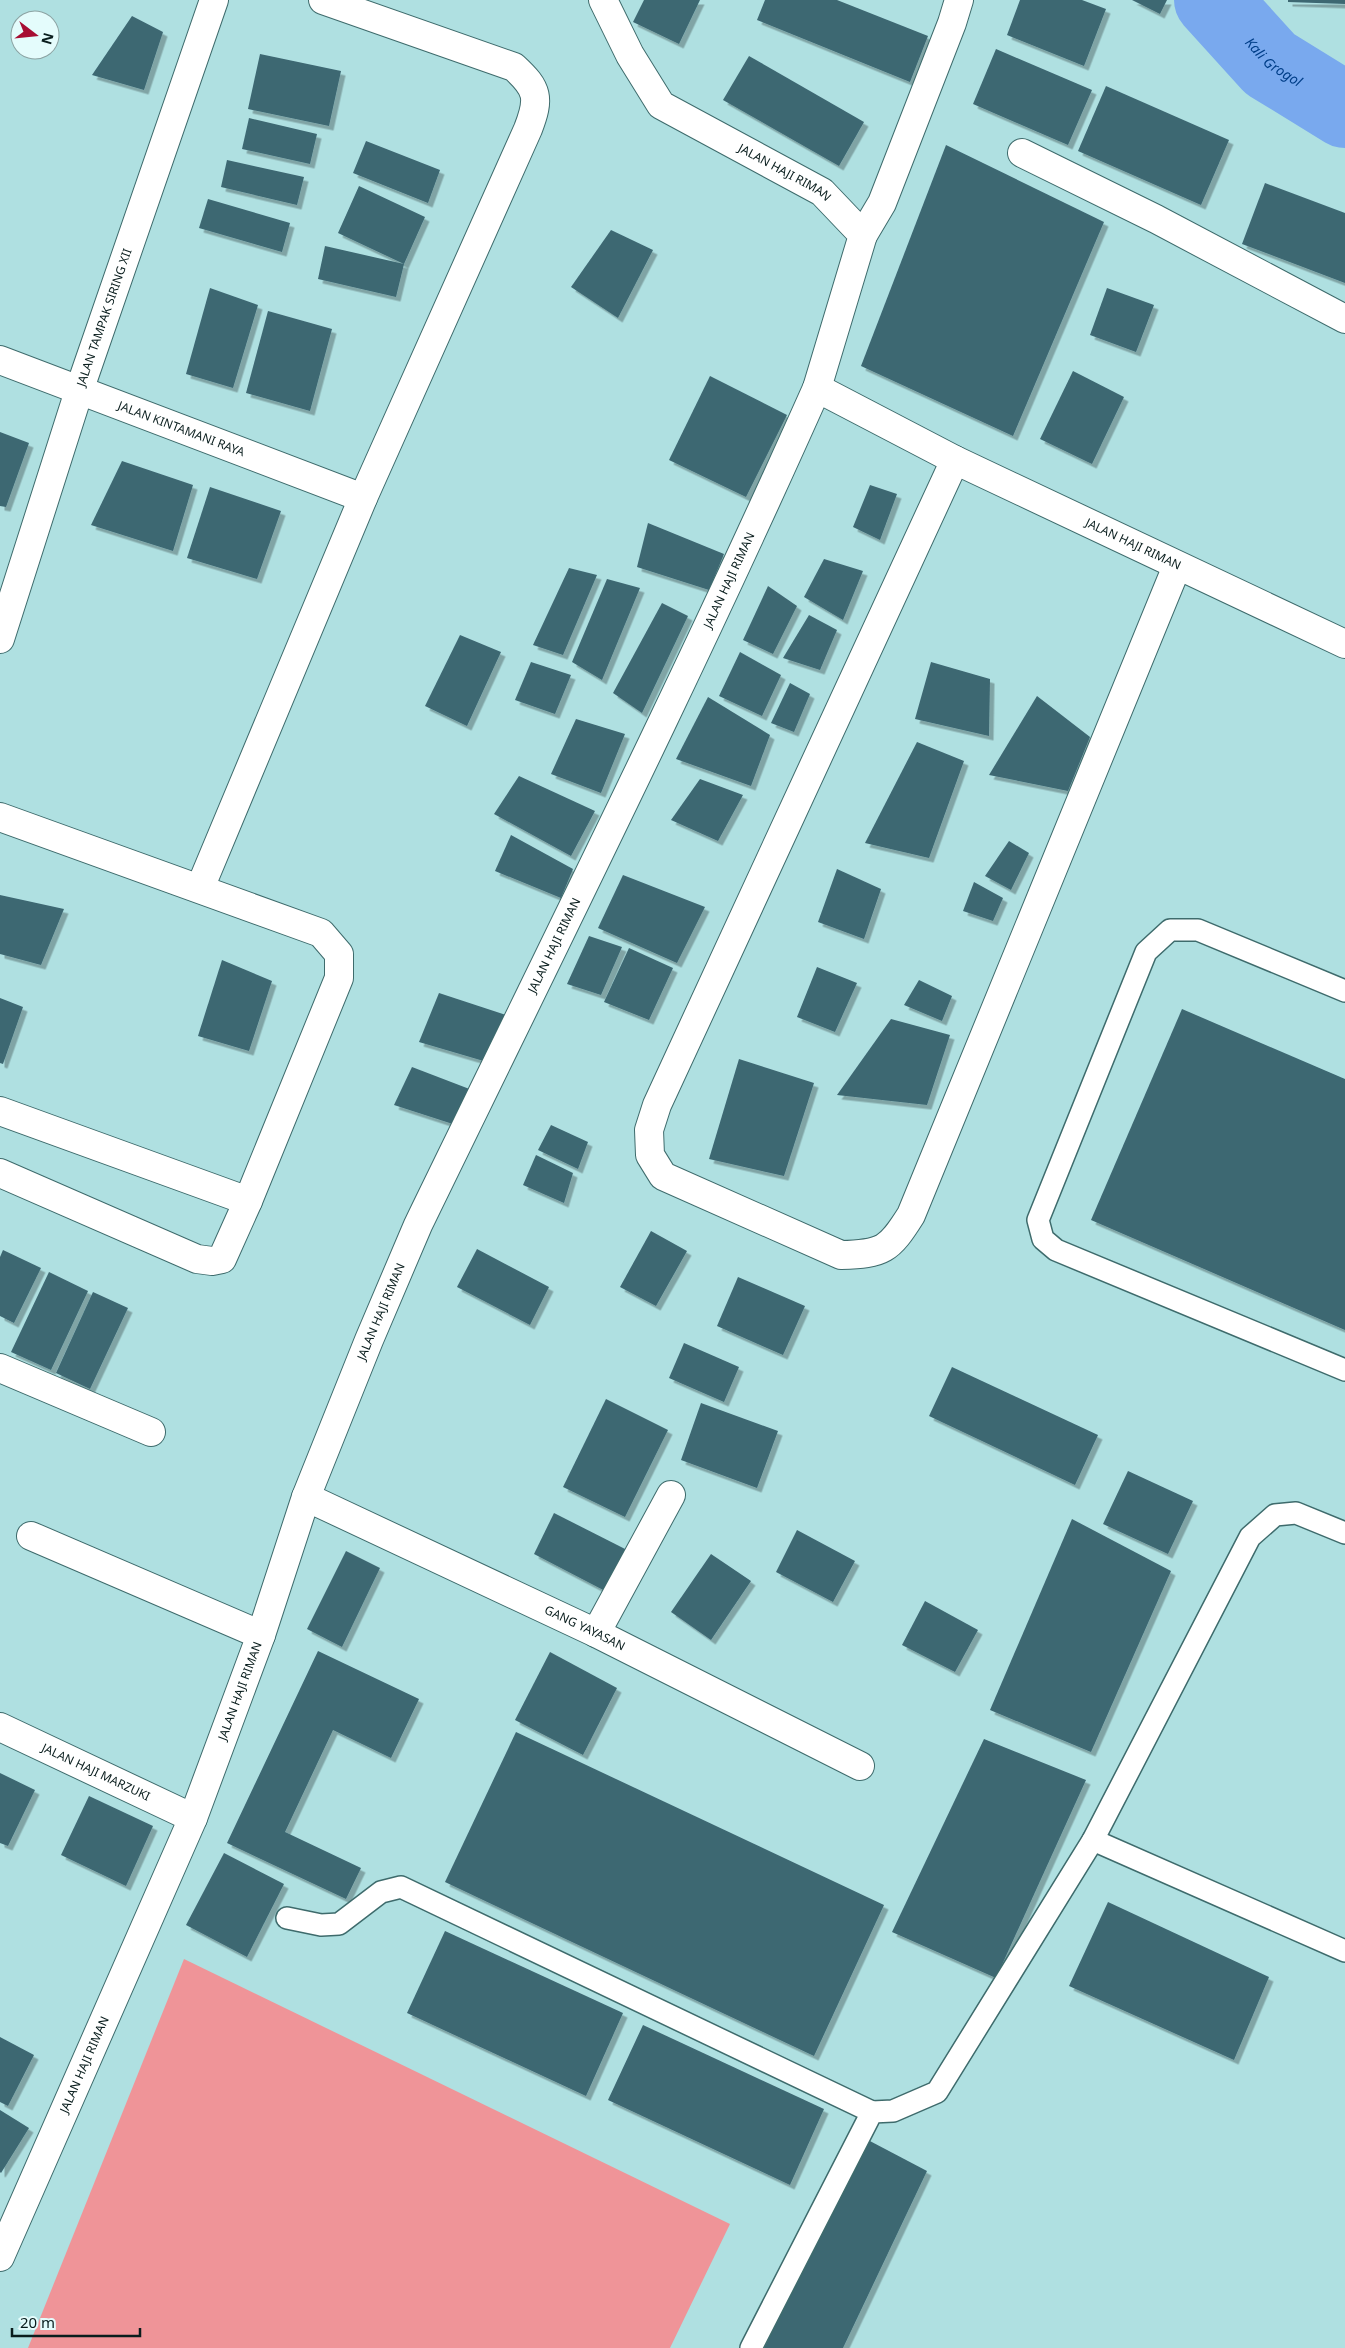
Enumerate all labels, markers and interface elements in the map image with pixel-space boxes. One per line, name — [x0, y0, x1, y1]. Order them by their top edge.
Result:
north arrow — [10, 10, 60, 60]
text: N — [37, 31, 59, 47]
water label: Kali Grogol — [1241, 33, 1306, 91]
street label: JALAN HAJI RIMAN — [734, 139, 835, 205]
street label: JALAN TAMPAK SIRING XII — [72, 246, 136, 390]
street label: JALAN KINTAMANI RAYA — [115, 396, 248, 460]
street label: JALAN HAJI RIMAN — [1082, 513, 1184, 574]
street label: JALAN HAJI RIMAN — [699, 529, 758, 632]
street label: JALAN HAJI RIMAN — [523, 895, 584, 997]
street label: JALAN HAJI RIMAN — [352, 1260, 409, 1364]
street label: GANG YAYASAN — [542, 1601, 628, 1654]
street label: JALAN HAJI RIMAN — [213, 1639, 266, 1744]
street label: JALAN HAJI MARZUKI — [38, 1738, 153, 1805]
street label: JALAN HAJI RIMAN — [55, 2013, 113, 2117]
scale bar — [12, 2306, 140, 2338]
text: 20 m — [20, 2312, 55, 2332]

